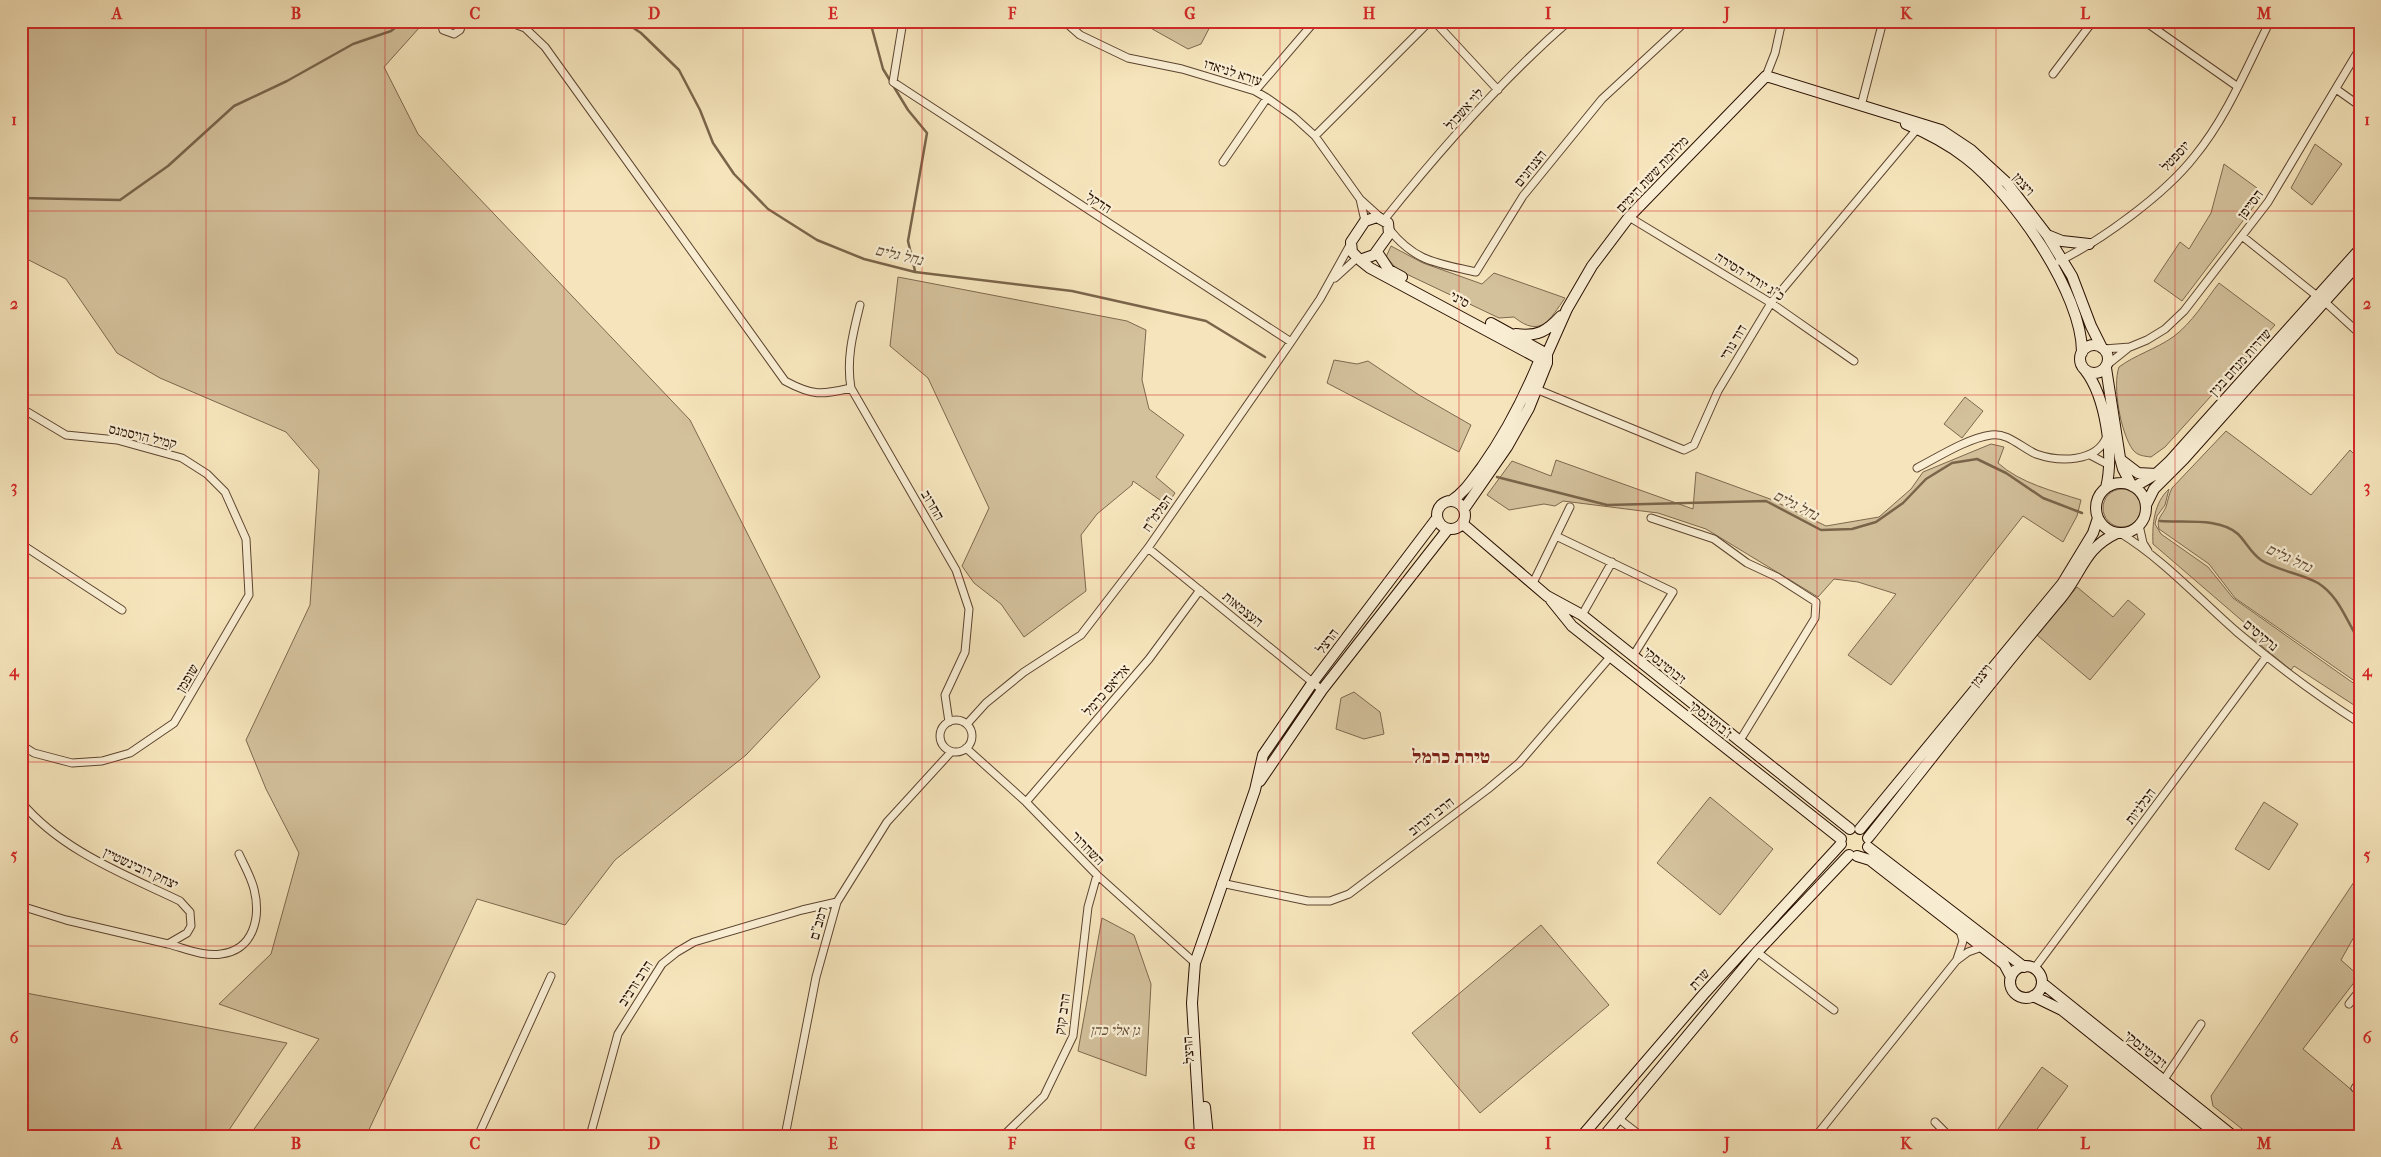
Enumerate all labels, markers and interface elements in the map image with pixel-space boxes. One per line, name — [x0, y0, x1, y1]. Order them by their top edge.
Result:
text: A — [111, 4, 123, 23]
text: B — [291, 4, 301, 23]
text: C — [470, 4, 481, 23]
text: D — [648, 4, 660, 23]
text: E — [828, 4, 838, 23]
text: F — [1007, 4, 1017, 23]
text: G — [1184, 4, 1196, 23]
text: H — [1363, 4, 1376, 23]
text: I — [1545, 4, 1552, 23]
text: J — [1722, 4, 1730, 24]
text: K — [1900, 4, 1913, 23]
text: L — [2080, 4, 2090, 23]
text: M — [2256, 4, 2272, 23]
street label: עזרא לניאדו — [1202, 55, 1264, 90]
street label: לוי אשכול — [1441, 85, 1488, 134]
text: 1 — [11, 110, 17, 129]
text: 1 — [2364, 110, 2370, 129]
street label: מלחמת ששת הימים — [1613, 132, 1692, 216]
street label: יוספטל — [2157, 137, 2194, 175]
street label: הצנחנים — [1510, 146, 1550, 190]
street label: ויצמן — [2009, 169, 2038, 199]
street label: הסייפן — [2234, 186, 2267, 222]
street label: הדקל — [1083, 188, 1115, 217]
water label: נחל גלים — [873, 241, 926, 269]
street label: כ"ג יורדי הסירה — [1712, 248, 1788, 305]
street label: סיני — [1447, 287, 1472, 312]
text: 2 — [10, 294, 18, 313]
text: 2 — [2363, 294, 2371, 313]
street label: דוד נורי — [1716, 321, 1751, 363]
street label: שדרות מנחם בגין — [2206, 325, 2275, 400]
street label: קמיל הויסמנס — [107, 420, 179, 453]
text: 3 — [11, 477, 17, 497]
text: 3 — [2364, 477, 2370, 497]
water label: נחל גלים — [1770, 486, 1822, 524]
street label: החרוב — [917, 487, 948, 523]
street label: הפלמ"ח — [1138, 491, 1176, 535]
water label: נחל גלים — [2263, 540, 2316, 577]
street label: העצמאות — [1219, 588, 1266, 631]
street label: נרקיסים — [2240, 616, 2282, 655]
street label: הרצל — [1312, 625, 1342, 657]
street label: ז׳בוטינסקי — [1640, 643, 1690, 688]
street label: ויצמן — [1967, 660, 1996, 690]
text: 4 — [8, 661, 20, 681]
street label: שופמן — [172, 661, 203, 696]
street label: אליאס כרמל — [1079, 661, 1134, 720]
text: 4 — [2361, 661, 2373, 681]
street label: ז'בוטינסקי — [1686, 697, 1736, 742]
district label: טירת כרמל — [1412, 746, 1490, 768]
street label: הכלניות — [2121, 785, 2160, 828]
street label: הרב וינרוב — [1405, 793, 1458, 839]
street label: השחרור — [1067, 828, 1108, 869]
street label: יצחק רובינשטיין — [101, 844, 181, 893]
text: 5 — [11, 845, 18, 864]
text: 5 — [2364, 845, 2371, 864]
street label: רמב"ם — [806, 904, 831, 942]
street label: הרב זרביב — [614, 957, 657, 1009]
street label: שרת — [1685, 965, 1714, 994]
street label: הרב קוק — [1051, 992, 1074, 1036]
park label: גן אלי כהן — [1090, 1022, 1141, 1039]
street label: ז׳בוטינסקי — [2121, 1027, 2171, 1072]
text: 6 — [10, 1028, 19, 1047]
text: 6 — [2363, 1028, 2372, 1047]
street label: הרצל — [1179, 1036, 1198, 1064]
text: A — [111, 1134, 123, 1153]
text: B — [291, 1134, 301, 1153]
text: C — [470, 1134, 481, 1153]
text: D — [648, 1134, 660, 1153]
text: E — [828, 1134, 838, 1153]
text: F — [1007, 1134, 1017, 1153]
text: G — [1184, 1134, 1196, 1153]
text: H — [1363, 1134, 1376, 1153]
text: I — [1545, 1134, 1552, 1153]
text: J — [1722, 1134, 1730, 1154]
text: K — [1900, 1134, 1913, 1153]
text: L — [2080, 1134, 2090, 1153]
text: M — [2256, 1134, 2272, 1153]

